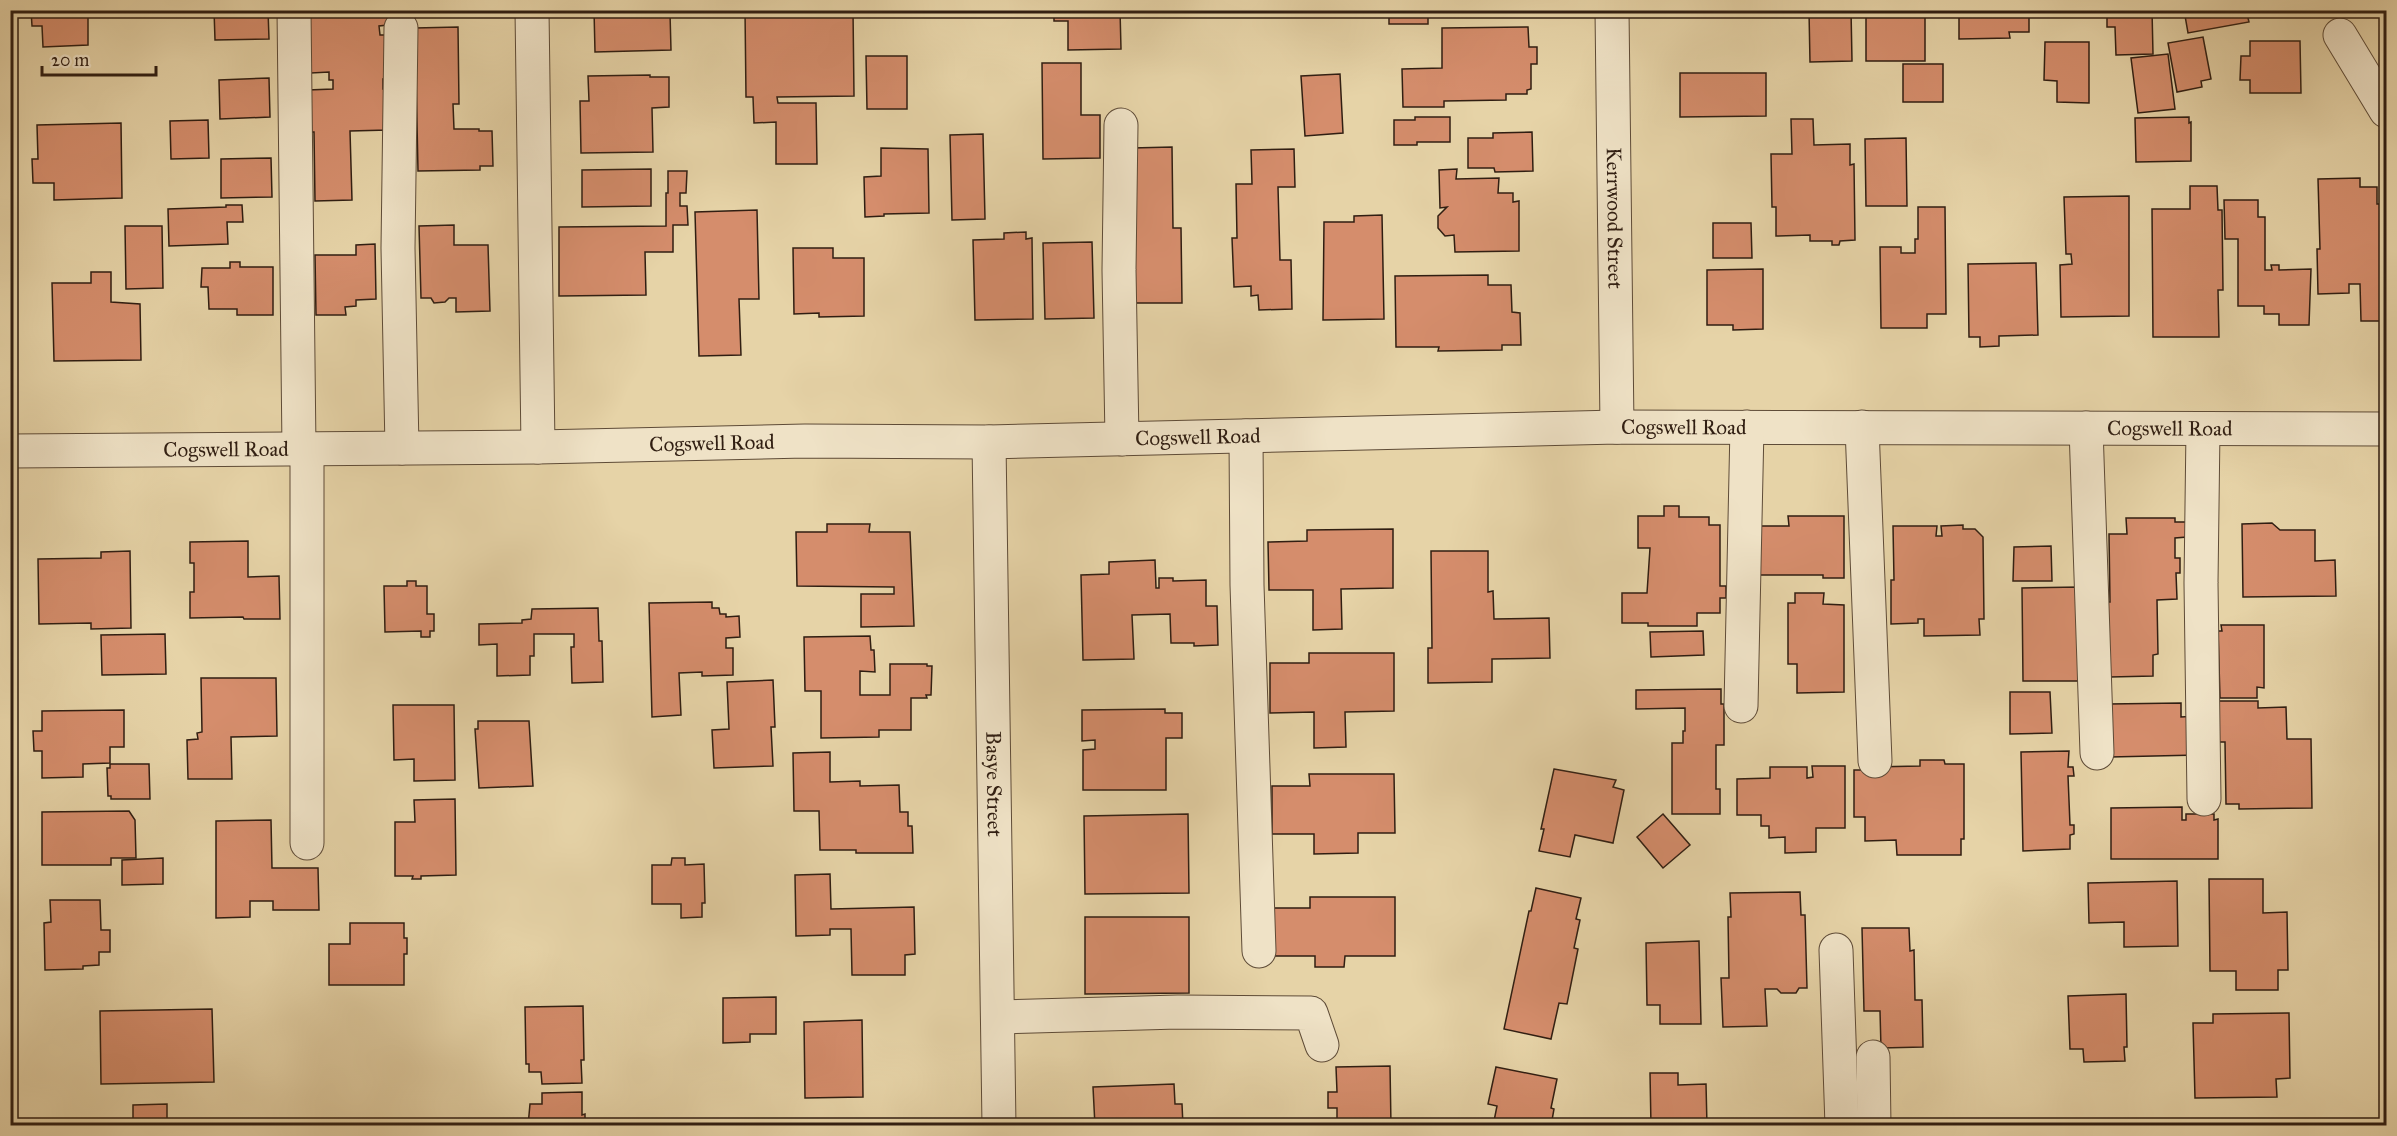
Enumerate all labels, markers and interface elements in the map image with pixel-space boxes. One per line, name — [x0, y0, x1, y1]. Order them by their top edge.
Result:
scale bar — [42, 39, 156, 77]
text: 20 m — [51, 49, 89, 71]
street label: Kerrwood Street — [1601, 147, 1628, 290]
street label: Cogswell Road — [1621, 414, 1747, 440]
street label: Cogswell Road — [2107, 415, 2233, 442]
street label: Cogswell Road — [1135, 423, 1261, 452]
street label: Cogswell Road — [649, 429, 775, 457]
street label: Cogswell Road — [163, 436, 289, 463]
street label: Basye Street — [980, 731, 1008, 837]

